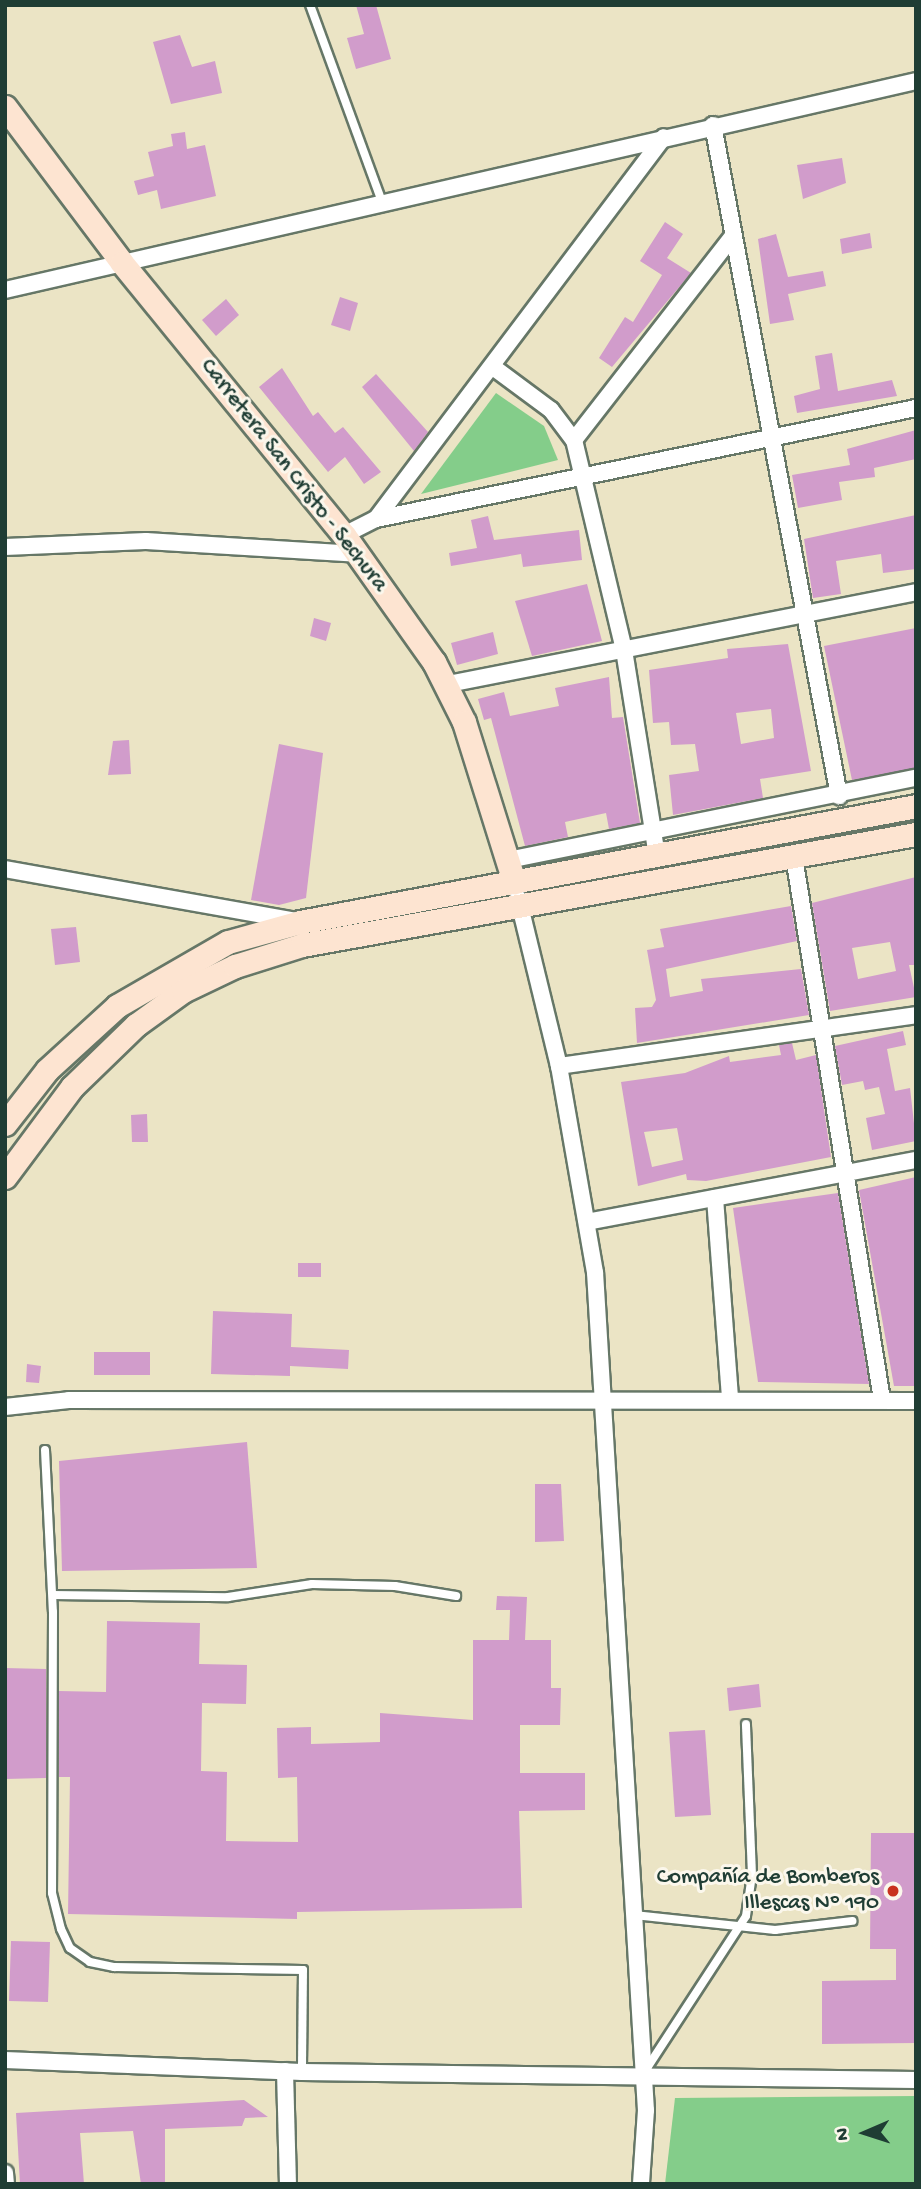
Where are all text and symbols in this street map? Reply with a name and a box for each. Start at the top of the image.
street label: Carretera San Cristo - Sechura [193,354,393,598]
place label: Compañía de Bomberos Illescas Nº 190 [657,1864,879,1918]
marker: Compañía de Bomberos Illescas Nº 190 [885,1883,901,1899]
north arrow [830,2098,900,2168]
text: N [832,2127,855,2141]

